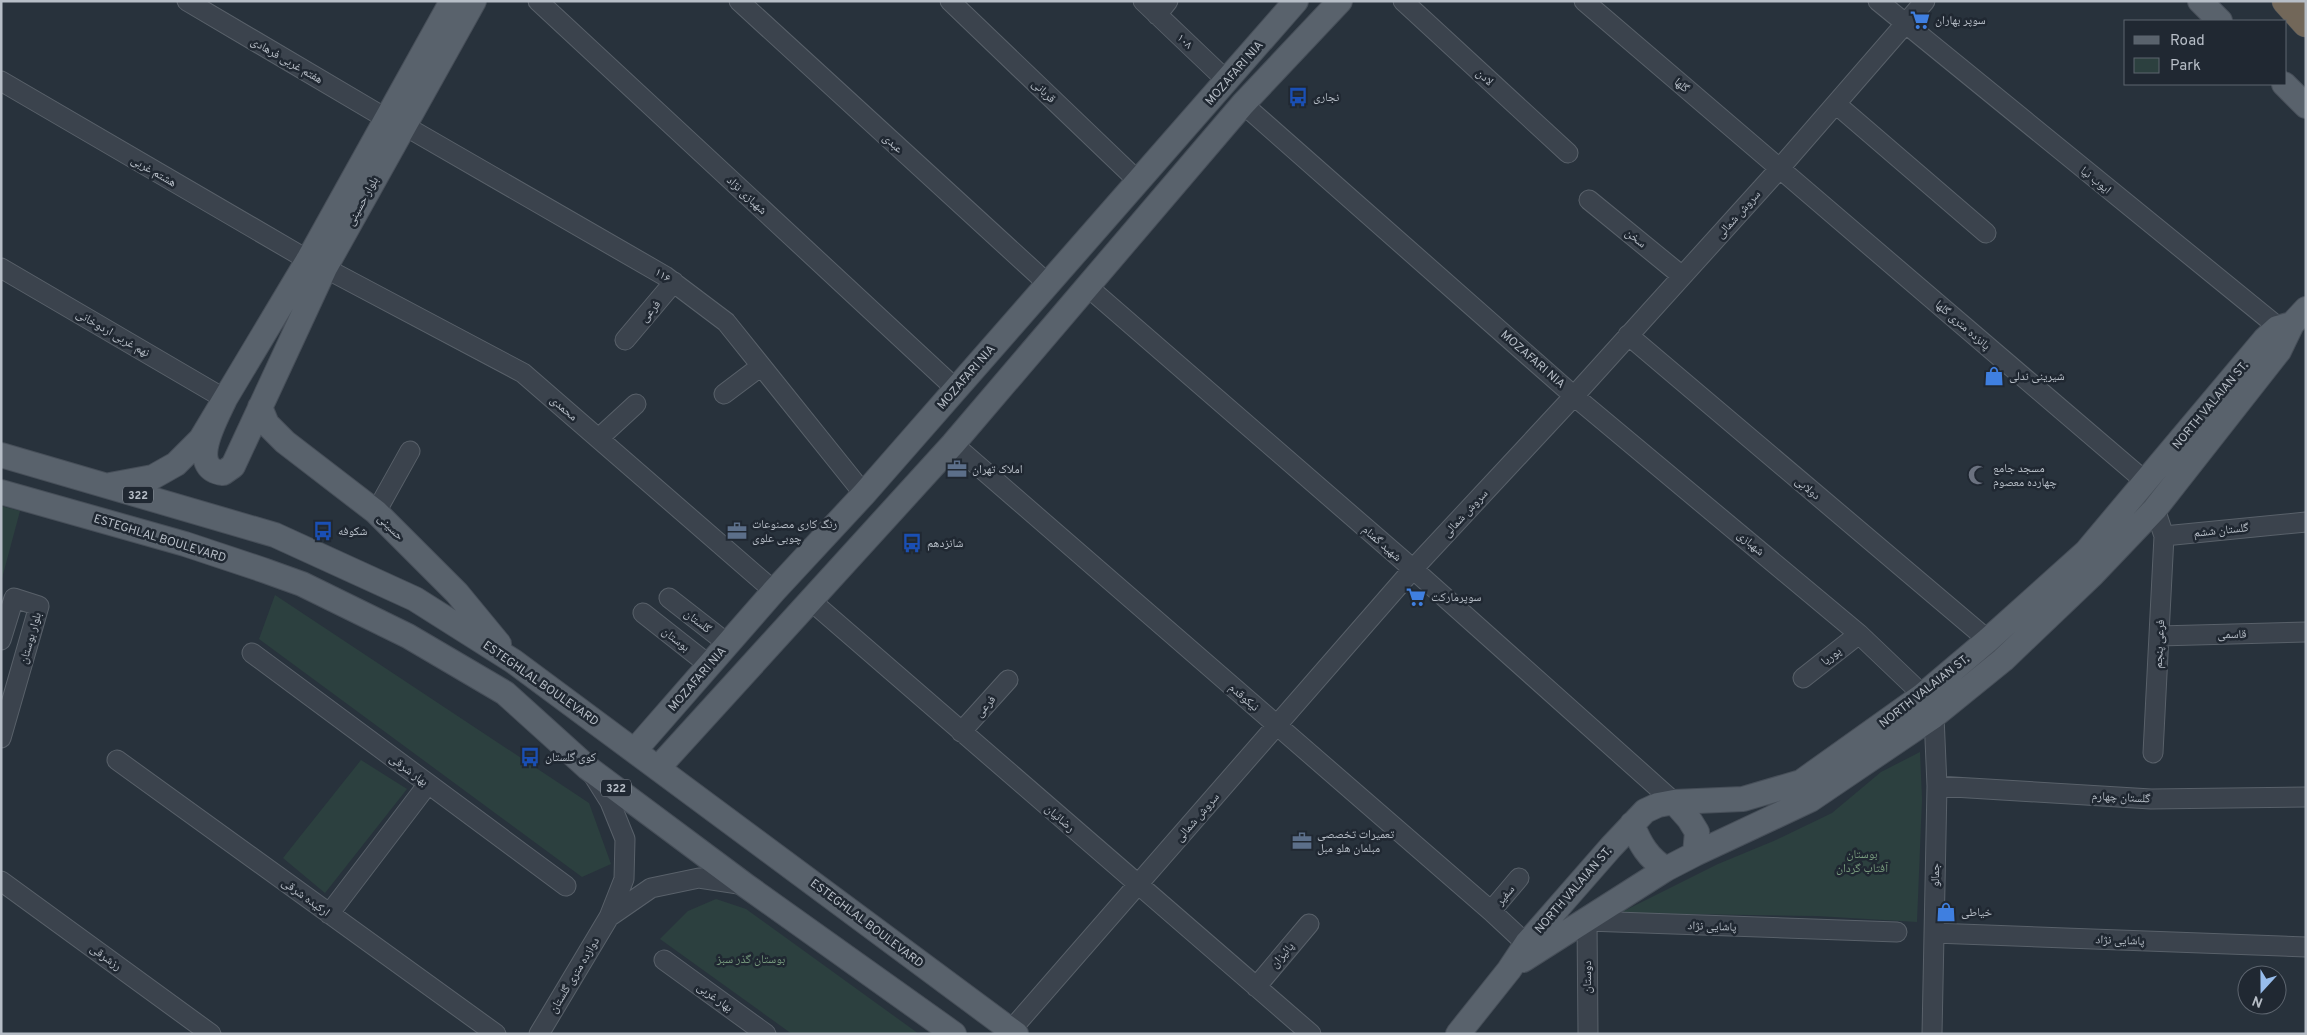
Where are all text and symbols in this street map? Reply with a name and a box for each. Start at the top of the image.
supermarket icon: سوپر بهاران [1909,9,1931,31]
place label: سوپر بهاران [1935,13,1986,29]
legend [2124,20,2287,85]
street label: ۱۰۸ [1173,30,1196,54]
text: Road [2170,32,2205,51]
street label: هفتم غربی فرهادی [247,34,326,88]
street label: MOZAFARI NIA [1202,38,1267,109]
text: Park [2170,57,2201,76]
street label: لادن [1472,66,1496,90]
street label: گلها [1670,75,1692,97]
street label: قربانی [1028,76,1059,107]
bus stop icon: نجاری [1287,86,1309,108]
place label: نجاری [1313,90,1339,106]
street label: عبدی [879,130,906,157]
street label: هشتم غربی [128,152,179,191]
street label: ایوب نیا [2077,163,2114,198]
street label: شهبازی نژاد [723,173,770,219]
street label: بلوار حسینی [343,174,383,229]
street label: سروش شمالی [1713,187,1765,242]
street label: سخن [1621,225,1649,252]
street label: ۱۱۶ [651,265,674,287]
street label: فرعی [637,297,665,326]
street label: پانزده متری گلها [1931,297,1994,355]
street label: نهم غربی اردوخانی [73,306,152,361]
street label: MOZAFARI NIA [1497,327,1568,392]
street label: MOZAFARI NIA [934,342,999,413]
street label: NORTH VALAIAN ST. [2169,358,2252,453]
shop icon: شیرینی ندلی [1983,365,2005,387]
place label: شیرینی ندلی [2009,369,2065,385]
street label: محمدی [546,392,580,425]
office icon: املاک تهران [946,458,968,480]
place label: مسجد جامع چهارده معصوم [1993,461,2057,491]
place label: املاک تهران [972,462,1023,478]
mosque icon: مسجد جامع چهارده معصوم [1967,464,1989,486]
street label: دولابی [1791,474,1823,504]
road number: 322 [123,486,153,504]
street label: سروش شمالی [1439,486,1492,541]
street label: ESTEGHLAL BOULEVARD [91,511,228,567]
street label: حسینی [373,511,407,545]
place label: رنگ کاری مصنوعات چوبی علوی [752,517,838,547]
bus stop icon: شکوفه [312,520,334,542]
office icon: رنگ کاری مصنوعات چوبی علوی [726,520,748,542]
street label: گلستان ششم [2193,520,2249,542]
street label: شهید گمنام [1358,522,1405,565]
place label: شکوفه [338,524,368,540]
street label: شهبازی [1733,528,1767,560]
bus stop icon: شانزدهم [901,532,923,554]
place label: شانزدهم [927,536,964,552]
supermarket icon: سوپرمارکت [1405,586,1427,608]
place label: سوپرمارکت [1431,590,1482,606]
street label: گلستان [681,606,714,637]
street label: بلوار بوستان [16,610,46,666]
street label: فرعی پنجم [2151,619,2169,669]
street label: بوستان [658,624,693,656]
street label: قاسمی [2217,627,2247,643]
street label: ESTEGHLAL BOULEVARD [479,638,602,730]
street label: MOZAFARI NIA [665,644,730,715]
street label: پوریا [1818,644,1845,670]
street label: NORTH VALAIAN ST. [1876,651,1973,732]
street label: نیکوقدم [1225,680,1262,715]
street label: فرعی [972,692,1000,721]
bus stop icon: کوی گلستان [519,746,541,768]
place label: کوی گلستان [545,750,596,766]
street label: بهار شرقی [386,751,431,791]
road number: 322 [601,780,631,796]
street label: گلستان چهارم [2091,788,2151,808]
street label: سروش شمالی [1172,790,1224,846]
street label: رضائیان [1041,801,1078,836]
place label: تعمیرات تخصصی مبلمان هلو مبل [1317,827,1395,857]
office icon: تعمیرات تخصصی مبلمان هلو مبل [1291,830,1313,852]
street label: NORTH VALAIAN ST. [1532,844,1616,937]
park label: بوستان آفتاب گردان [1836,847,1889,877]
street label: جمالو [1928,863,1944,887]
street label: ارکیده شرقی [278,875,333,921]
street label: ESTEGHLAL BOULEVARD [807,876,926,972]
street label: سفیر [1492,882,1519,910]
shop icon: خیاطی [1935,901,1957,923]
place label: خیاطی [1961,905,1993,921]
street label: پاشایی نژاد [1687,918,1737,936]
street label: پاشایی نژاد [2095,932,2145,950]
street label: دوازده متری گلستان [546,935,604,1016]
street label: پائیزان [1267,939,1299,972]
street label: رزشرقی [86,941,125,975]
park label: بوستان گذر سبز [716,952,785,968]
street label: دوستان [1580,961,1596,993]
north arrow [2237,965,2287,1015]
street label: بهار غربی [693,979,736,1016]
text: N [2250,991,2266,1010]

